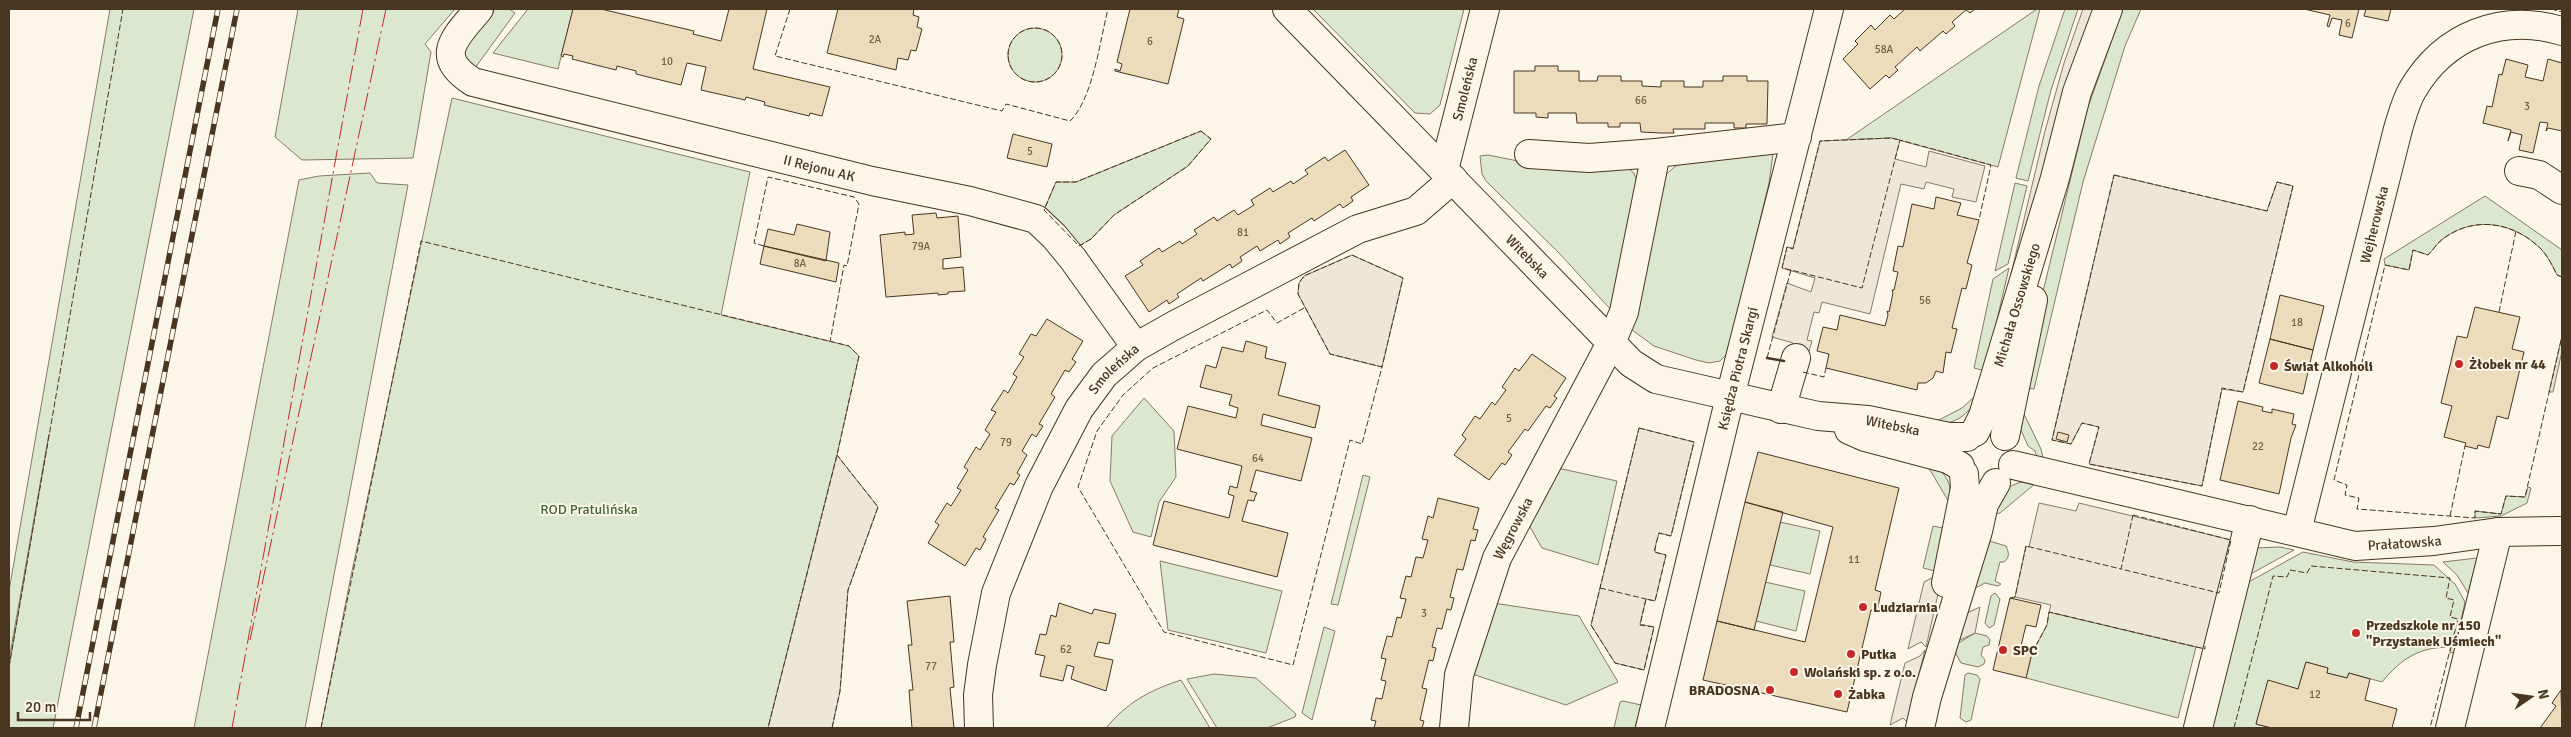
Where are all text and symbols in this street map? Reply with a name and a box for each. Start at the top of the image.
house number: 6 [2345,17,2351,30]
house number: 2A [869,33,882,46]
house number: 6 [1147,35,1153,48]
house number: 58A [1875,43,1894,56]
house number: 10 [661,55,673,68]
street label: Smoleńska [1448,55,1481,122]
house number: 66 [1635,94,1647,107]
house number: 3 [2524,100,2530,113]
house number: 5 [1027,145,1033,158]
street label: II Rejonu AK [782,151,857,185]
street label: Wejherowska [2356,184,2392,265]
house number: 81 [1237,226,1249,239]
street label: Witebska [1502,231,1553,282]
house number: 79A [912,240,931,253]
street label: Michała Ossowskiego [1990,241,2043,369]
house number: 8A [794,257,807,270]
house number: 56 [1919,294,1931,307]
street label: Księdza Piotra Skargi [1714,305,1761,432]
house number: 18 [2291,316,2303,329]
street label: Smoleńska [1084,340,1142,397]
place label: Żłobek nr 44 [2469,356,2546,373]
place label: Świat Alkoholi [2284,358,2373,375]
marker: Żłobek nr 44 [2453,358,2465,370]
marker: Świat Alkoholi [2268,360,2280,372]
street label: Witebska [1864,411,1922,439]
house number: 5 [1506,412,1512,425]
house number: 79 [1000,436,1012,449]
house number: 22 [2252,440,2264,453]
house number: 64 [1252,452,1264,465]
street label: Węgrowska [1489,494,1536,562]
park label: ROD Pratulińska [540,501,638,518]
street label: Prałatowska [2367,532,2442,554]
house number: 11 [1848,553,1860,566]
place label: Ludziarnia [1873,599,1938,616]
marker: Ludziarnia [1857,601,1869,613]
house number: 3 [1421,607,1427,620]
place label: Przedszkole nr 150 "Przystanek Uśmiech" [2366,617,2501,650]
marker: Przedszkole nr 150 "Przystanek Uśmiech" [2350,627,2362,639]
place label: SPC [2013,642,2038,659]
house number: 62 [1060,643,1072,656]
marker: SPC [1997,644,2009,656]
place label: Putka [1861,646,1897,663]
marker: Putka [1845,648,1857,660]
house number: 77 [925,660,937,673]
place label: Wolański sp. z o.o. [1804,664,1916,681]
marker: Wolański sp. z o.o. [1788,666,1800,678]
north arrow [2506,672,2556,722]
place label: BRADOSNA [1689,682,1760,699]
marker: BRADOSNA [1764,684,1776,696]
place label: Żabka [1848,686,1885,703]
marker: Żabka [1832,688,1844,700]
house number: 12 [2309,688,2321,701]
text: N [2534,688,2553,701]
scale bar [18,690,90,722]
text: 20 m [25,698,56,716]

